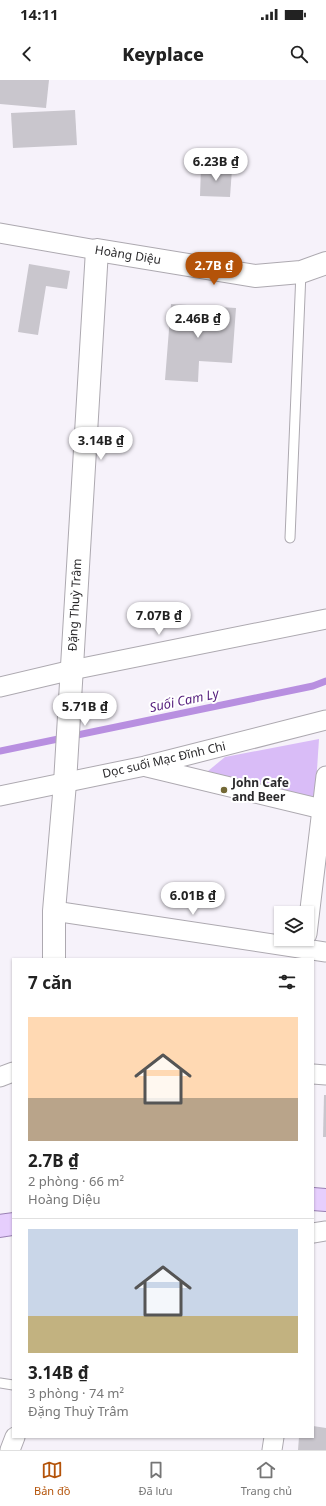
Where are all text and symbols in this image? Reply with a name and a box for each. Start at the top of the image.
text: 14:11 [20,4,59,24]
text: Keyplace [122,42,204,66]
icon: back [16,43,38,65]
icon: search [288,43,310,65]
pin: 6.23B ₫ [179,148,253,182]
text: 6.23B ₫ [193,152,239,170]
street label: Hoàng Diệu [94,241,162,268]
pin: 2.7B ₫ [181,252,247,286]
text: 2.7B ₫ [195,256,233,274]
pin: 2.46B ₫ [161,305,235,339]
text: 2.46B ₫ [175,309,221,327]
pin: 3.14B ₫ [64,427,138,461]
text: 3.14B ₫ [78,431,124,449]
street label: Đặng Thuỳ Trâm [64,558,85,652]
pin: 7.07B ₫ [122,602,196,636]
text: 7.07B ₫ [136,606,182,624]
water label: Suối Cam Ly [148,684,221,716]
pin: 5.71B ₫ [48,693,122,727]
text: 5.71B ₫ [62,697,108,715]
street label: Dọc suối Mạc Đĩnh Chi [101,737,227,782]
place label: John Cafe and Beer [231,774,289,805]
marker: John Cafe and Beer [219,785,229,795]
pin: 6.01B ₫ [156,882,230,916]
text: 6.01B ₫ [170,886,216,904]
map controls [274,906,314,946]
button: layers [274,906,314,946]
text: 7 căn [28,971,72,994]
icon: filters [276,971,298,993]
icon: home [127,1043,199,1115]
text: 2.7B ₫ [28,1149,79,1172]
text: 2 phòng · 66 m² [28,1172,124,1190]
text: Hoàng Diệu [28,1190,100,1208]
icon: home [127,1255,199,1327]
text: 3.14B ₫ [28,1361,89,1384]
text: 3 phòng · 74 m² [28,1384,124,1402]
text: Đặng Thuỳ Trâm [28,1402,129,1420]
tab: Bản đồ [34,1459,70,1498]
tab: Đã lưu [138,1459,173,1498]
tab: Trang chủ [241,1459,292,1498]

